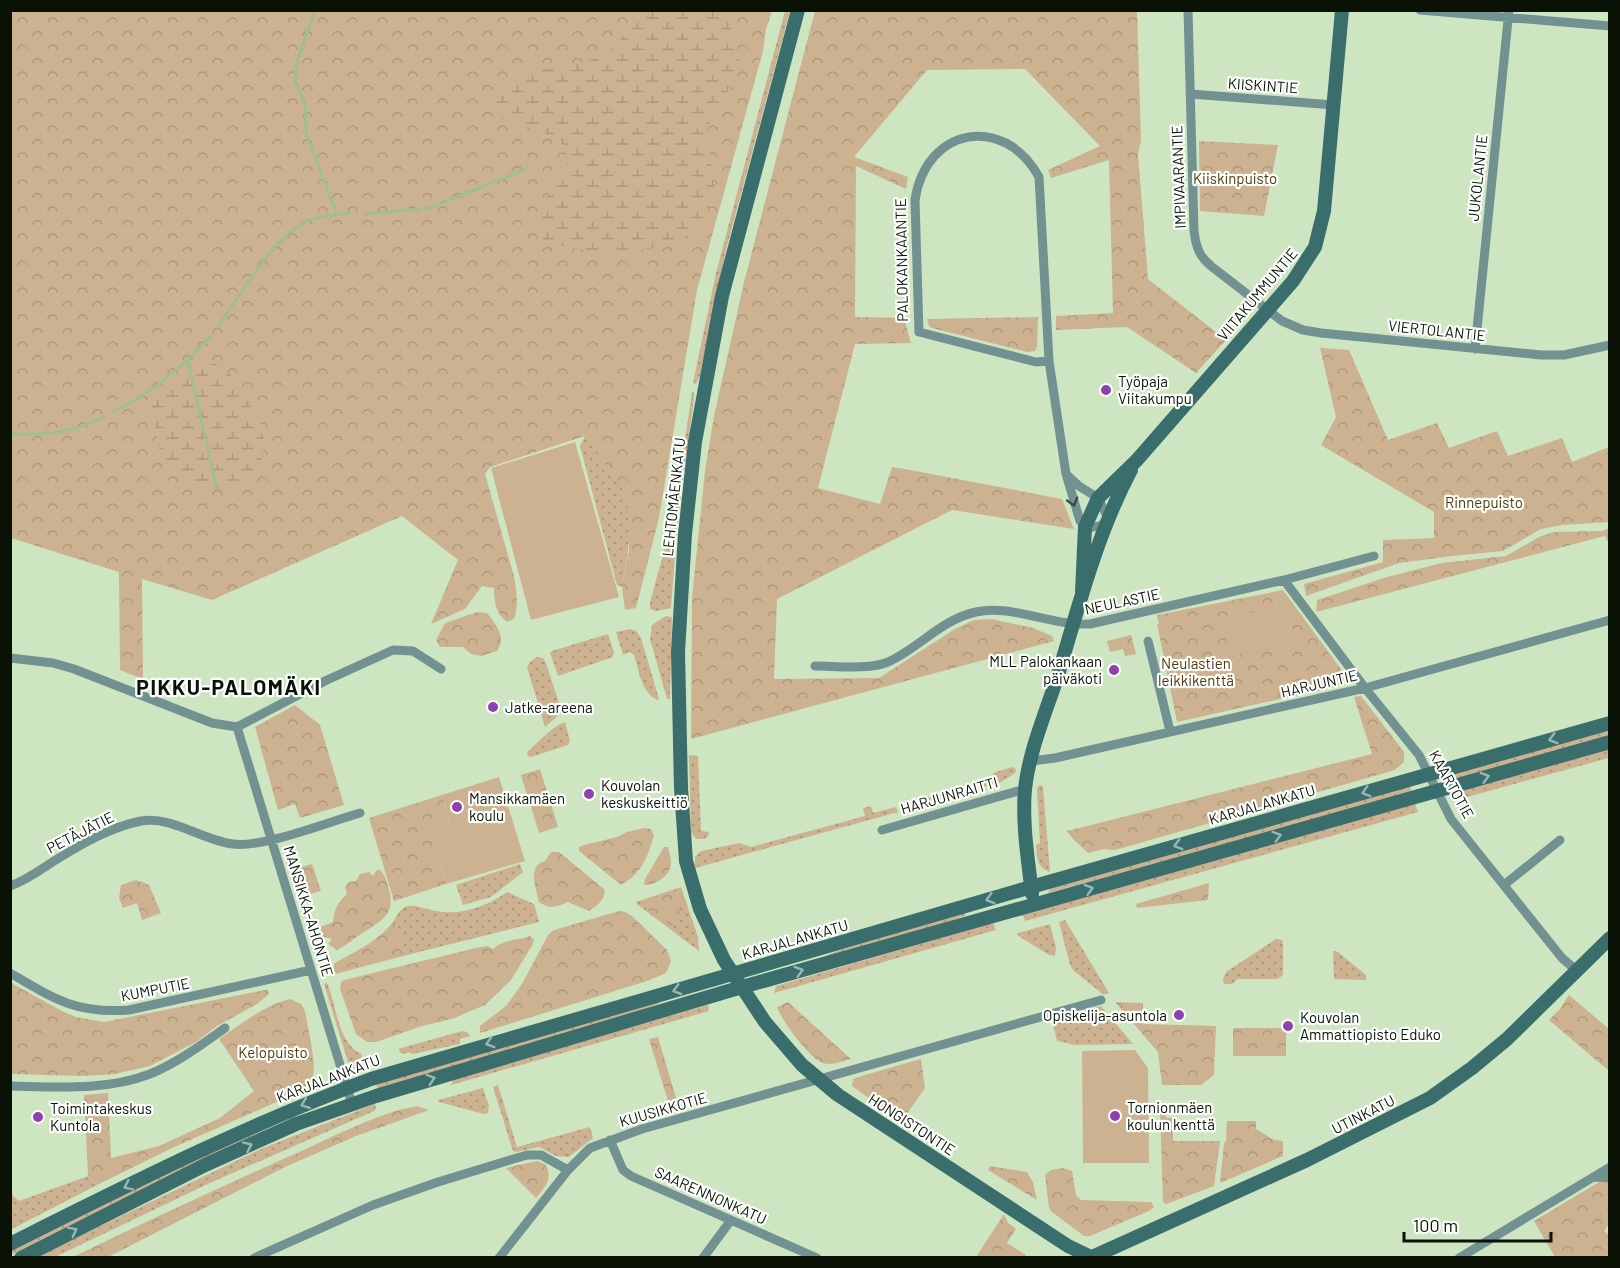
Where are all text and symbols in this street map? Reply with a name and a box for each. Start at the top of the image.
street label: KIISKINTIE [1227,74,1299,96]
street label: IMPIVAARANTIE [1167,125,1189,229]
street label: JUKOLANTIE [1464,134,1490,222]
park label: Kiiskinpuisto [1193,169,1277,187]
street label: PALOKANKAANTIE [891,198,911,322]
street label: VIITAKUMMUNTIE [1213,244,1301,344]
street label: VIERTOLANTIE [1387,316,1487,344]
place label: Työpaja Viitakumpu [1118,372,1192,407]
marker: Työpaja Viitakumpu [1099,383,1113,397]
street label: LEHTOMÄENKATU [658,437,688,557]
park label: Rinnepuisto [1445,493,1523,511]
one-way arrow [1066,496,1078,507]
street label: NEULASTIE [1083,584,1161,618]
place label: MLL Palokankaan päiväkoti [989,652,1102,687]
park label: Neulastien leikkikenttä [1158,654,1234,689]
marker: MLL Palokankaan päiväkoti [1107,663,1121,677]
street label: HARJUNTIE [1279,665,1359,701]
district label: PIKKU-PALOMÄKI [136,674,322,699]
place label: Jatke-areena [505,698,593,716]
marker: Jatke-areena [486,700,500,714]
one-way arrow [1548,732,1559,744]
street label: KAARTOTIE [1426,747,1478,821]
one-way arrow [1479,772,1490,784]
street label: HARJUNRAITTI [898,773,1000,817]
place label: Kouvolan keskuskeittiö [601,776,688,811]
street label: KARJALANKATU [1207,780,1317,828]
one-way arrow [1361,785,1371,798]
marker: Kouvolan keskuskeittiö [582,787,596,801]
place label: Mansikkamäen koulu [469,789,565,824]
marker: Mansikkamäen koulu [450,800,464,814]
street label: PETÄJÄTIE [43,807,117,857]
one-way arrow [1271,831,1282,843]
one-way arrow [1173,838,1184,850]
street label: MANSIKKA-AHONTIE [281,843,337,979]
one-way arrow [1084,884,1094,896]
one-way arrow [985,892,996,904]
street label: KARJALANKATU [740,915,850,963]
one-way arrow [793,966,803,978]
street label: KUMPUTIE [119,974,191,1004]
one-way arrow [673,983,683,995]
place label: Opiskelija-asuntola [1043,1006,1167,1024]
marker: Opiskelija-asuntola [1172,1008,1186,1022]
place label: Kouvolan Ammattiopisto Eduko [1300,1008,1441,1043]
marker: Kouvolan Ammattiopisto Eduko [1281,1019,1295,1033]
one-way arrow [485,1036,496,1048]
park label: Kelopuisto [238,1043,308,1061]
street label: KARJALANKATU [273,1050,383,1106]
one-way arrow [425,1074,436,1086]
street label: KUUSIKKOTIE [617,1088,709,1130]
street label: HONGISTONTIE [865,1089,959,1159]
street label: UTINKATU [1329,1090,1397,1138]
one-way arrow [300,1097,311,1109]
place label: Tornionmäen koulun kenttä [1127,1098,1215,1133]
place label: Toimintakeskus Kuntola [50,1099,152,1134]
marker: Tornionmäen koulun kenttä [1108,1109,1122,1123]
marker: Toimintakeskus Kuntola [31,1110,45,1124]
one-way arrow [242,1141,253,1153]
street label: SAARENNONKATU [652,1162,770,1228]
one-way arrow [123,1178,134,1190]
scale bar [1404,1205,1551,1243]
text: 100 m [1413,1214,1458,1236]
one-way arrow [67,1227,78,1239]

